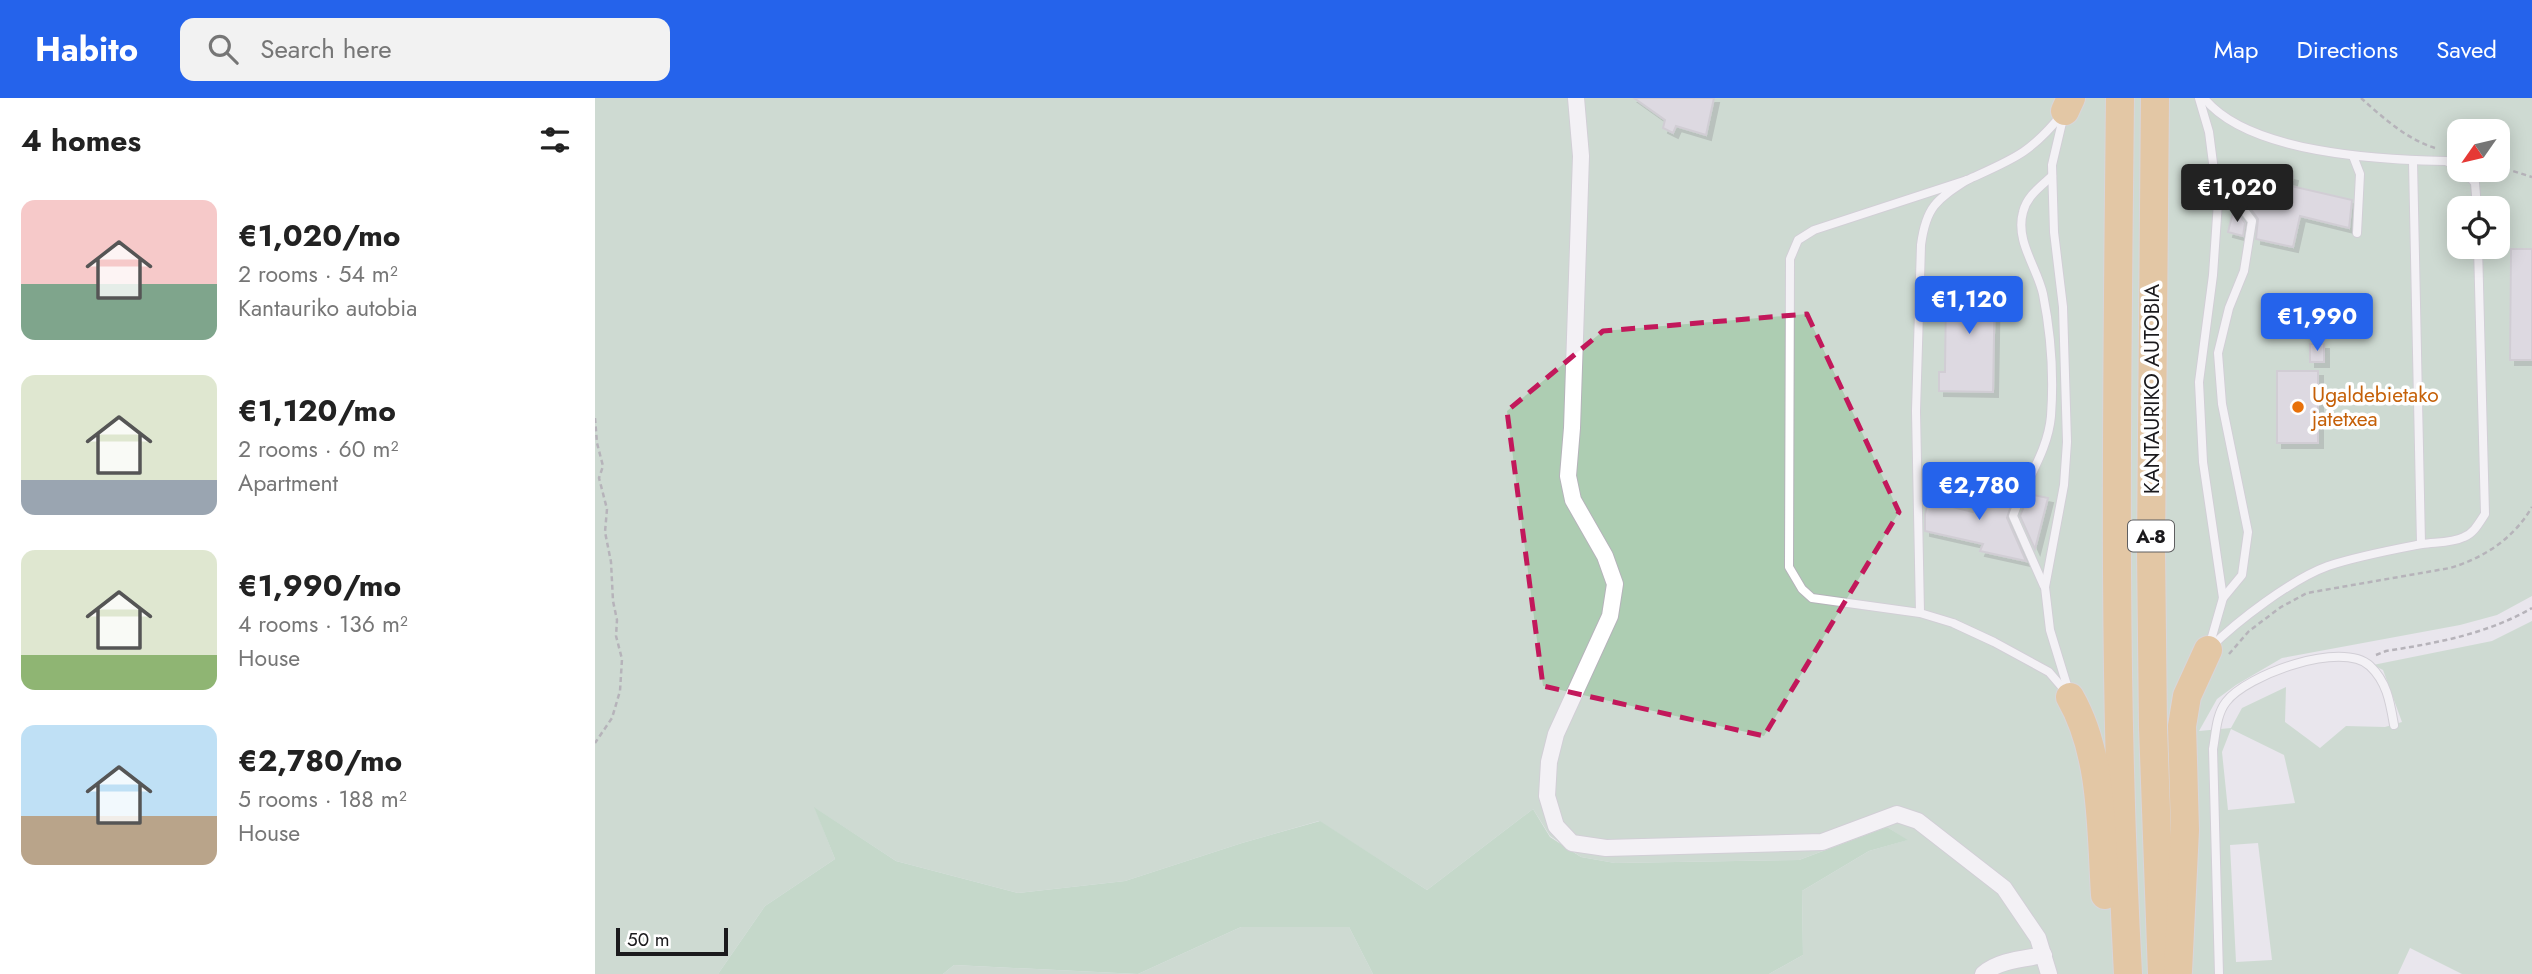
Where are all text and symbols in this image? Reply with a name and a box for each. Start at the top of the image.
search box [180,18,670,81]
text: Habito [35,26,138,73]
icon: search [204,30,242,68]
text: Search here [260,30,392,68]
text: Map [2214,32,2259,67]
text: Directions [2297,32,2398,67]
text: Saved [2436,32,2497,67]
text: 4 homes [21,119,141,162]
north arrow [2447,119,2509,182]
map controls [2447,119,2510,259]
icon: filters [536,121,574,159]
pin: €1,020 [2180,164,2294,224]
text: €1,020 [2197,170,2277,204]
button: locate [2447,196,2510,259]
text: €1,020/mo [238,214,400,257]
icon: home [77,228,161,312]
text: 2 rooms · 54 m² [238,257,398,291]
pin: €1,120 [1912,276,2026,336]
text: €1,120 [1931,282,2007,316]
street label: KANTAURIKO AUTOBIA [2137,284,2167,494]
text: Kantauriko autobia [238,291,417,325]
pin: €1,990 [2260,294,2374,353]
text: €1,990 [2277,299,2357,333]
place label: Ugaldebietako jatetxea [2310,380,2439,434]
text: €1,120/mo [238,389,396,432]
marker: Ugaldebietako jatetxea [2290,399,2306,415]
icon: home [77,403,161,487]
text: 2 rooms · 60 m² [238,432,398,466]
pin: €2,780 [1922,462,2036,522]
text: Apartment [238,466,338,500]
text: €2,780 [1938,468,2020,502]
road number: A-8 [2128,520,2174,551]
text: €1,990/mo [238,564,401,607]
icon: home [77,578,161,662]
text: 4 rooms · 136 m² [238,607,408,641]
text: House [238,641,300,675]
text: €2,780/mo [238,739,402,782]
icon: home [77,753,161,837]
text: 5 rooms · 188 m² [238,782,407,816]
text: House [238,816,300,850]
scale bar [616,925,728,957]
text: 50 m [627,926,670,953]

